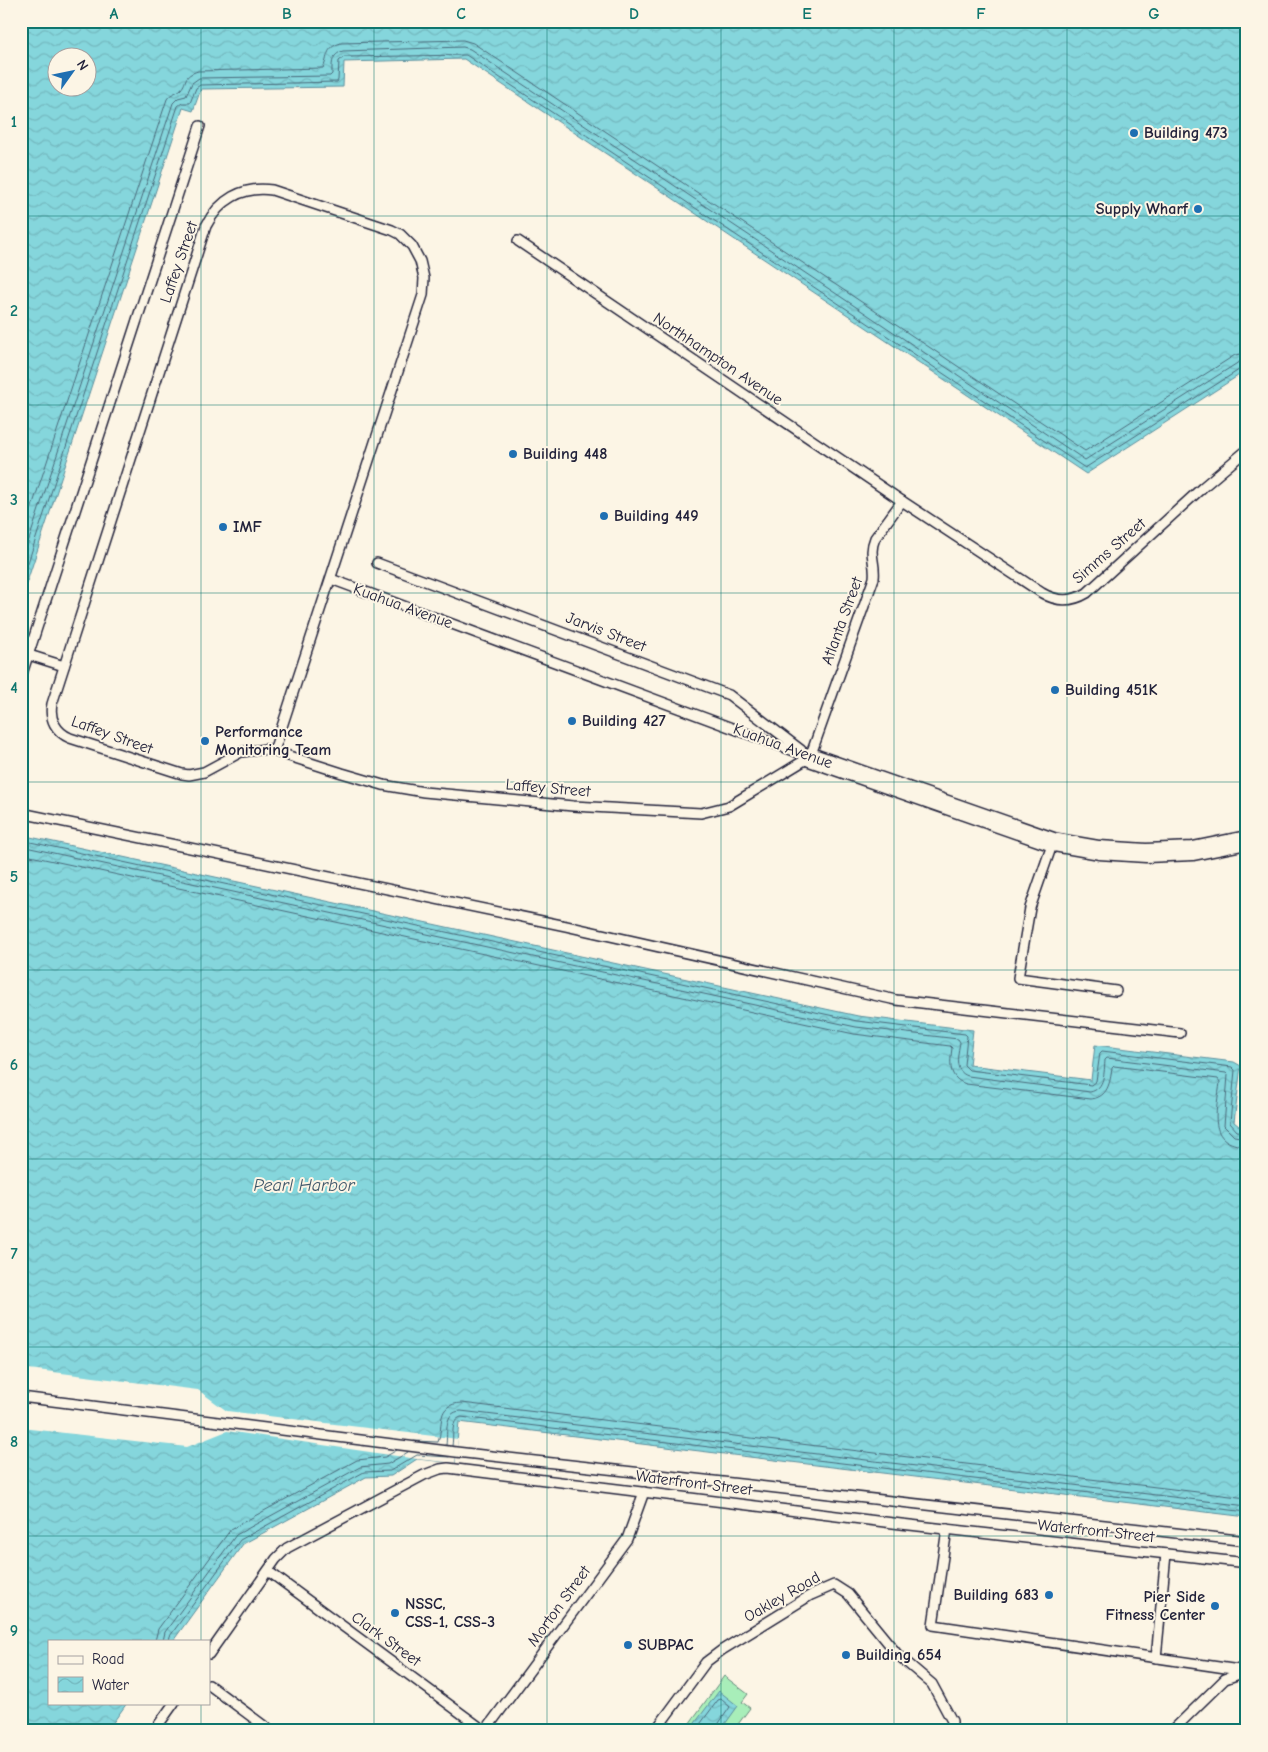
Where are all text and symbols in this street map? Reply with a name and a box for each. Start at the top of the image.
text: A [110,5,119,23]
text: B [282,5,292,23]
text: C [456,5,466,23]
text: D [629,5,639,23]
text: E [802,5,812,23]
text: F [976,5,986,23]
text: G [1148,5,1160,23]
north arrow [48,48,98,98]
text: N [73,57,92,74]
text: 1 [11,113,17,131]
place label: Building 473 [1144,124,1228,142]
marker: Building 473 [1128,127,1140,139]
place label: Supply Wharf [1096,200,1189,218]
marker: Supply Wharf [1192,203,1204,215]
street label: Laffey Street [157,218,202,305]
text: 2 [10,302,18,320]
street label: Northhampton Avenue [650,309,786,409]
place label: Building 448 [523,445,607,463]
marker: Building 448 [507,448,519,460]
text: 3 [10,491,18,509]
place label: Building 449 [614,507,699,525]
marker: Building 449 [598,510,610,522]
street label: Simms Street [1069,514,1150,588]
place label: IMF [233,518,262,536]
marker: IMF [217,521,229,533]
street label: Atlanta Street [818,574,866,667]
street label: Kuahua Avenue [351,580,455,632]
street label: Jarvis Street [563,608,649,656]
text: 4 [10,679,18,697]
place label: Building 451K [1065,681,1157,699]
marker: Building 451K [1049,684,1061,696]
street label: Laffey Street [69,712,156,758]
place label: Building 427 [582,712,666,730]
marker: Building 427 [566,715,578,727]
street label: Kuahua Avenue [731,720,835,772]
place label: Performance Monitoring Team [215,723,331,759]
marker: Performance Monitoring Team [199,735,211,747]
street label: Laffey Street [505,775,592,801]
text: 5 [10,868,18,886]
text: 6 [10,1056,18,1074]
water label: Pearl Harbor [253,1175,355,1196]
text: 7 [10,1245,18,1263]
text: 8 [10,1433,18,1451]
street label: Waterfront Street [635,1467,754,1499]
street label: Waterfront Street [1037,1516,1156,1546]
street label: Morton Street [524,1562,594,1650]
street label: Oakley Road [741,1568,823,1626]
place label: Building 683 [953,1586,1039,1604]
place label: Pier Side Fitness Center [1105,1588,1206,1624]
marker: Building 683 [1043,1589,1055,1601]
place label: NSSC, CSS-1, CSS-3 [405,1595,495,1631]
marker: Pier Side Fitness Center [1209,1600,1221,1612]
marker: NSSC, CSS-1, CSS-3 [389,1607,401,1619]
street label: Clark Street [348,1608,424,1670]
text: 9 [10,1622,18,1640]
place label: SUBPAC [638,1636,694,1654]
marker: SUBPAC [622,1639,634,1651]
legend [48,1640,210,1704]
place label: Building 654 [856,1646,942,1664]
marker: Building 654 [840,1649,852,1661]
text: Road [92,1650,124,1668]
text: Water [92,1676,129,1694]

